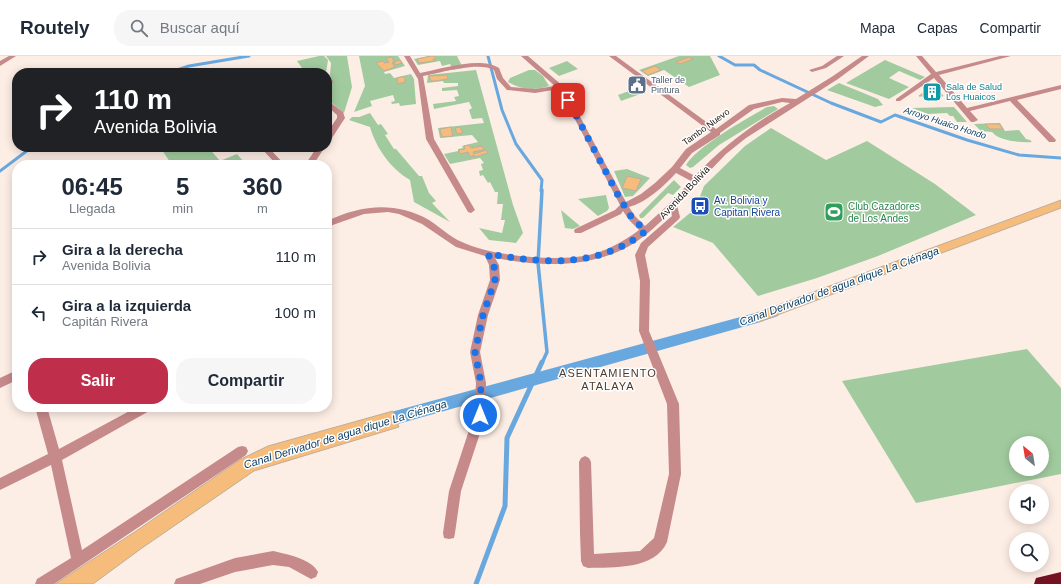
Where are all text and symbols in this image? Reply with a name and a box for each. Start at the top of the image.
search box [114,10,394,46]
text: Routely [20,17,90,38]
icon: search [128,17,150,39]
text: Buscar aquí [160,19,240,36]
text: Mapa [860,20,895,36]
text: Capas [917,20,958,36]
text: Compartir [980,20,1041,36]
public building icon: Taller de Pintura [626,74,648,96]
place label: Taller de Pintura [651,75,685,95]
building icon: Sala de Salud Los Huaicos [921,81,943,103]
place label: Sala de Salud Los Huaicos [946,82,1002,102]
pin [551,83,585,117]
icon: right [28,84,80,136]
text: 110 m [94,84,172,115]
icon: arrive [557,89,579,111]
water label: Arroyo Huaico Hondo [902,105,987,141]
street label: Tambo Nuevo [681,107,731,147]
text: Avenida Bolivia [94,117,217,137]
street label: Avenida Bolivia [657,163,712,221]
text: 06:45 [61,173,123,200]
text: 5 [176,173,189,200]
text: 360 [243,173,283,200]
bus stop icon: Av. Bolivia y Capitan Rivera [689,195,711,217]
place label: Av. Bolivia y Capitan Rivera [714,195,781,218]
text: Llegada [69,201,115,216]
text: min [172,201,193,216]
text: m [257,201,268,216]
sports icon: Club Cazadores de Los Andes [823,201,845,223]
place label: Club Cazadores de Los Andes [848,201,920,224]
text: Gira a la derecha [62,241,183,258]
water label: Canal Derivador de agua dique La Ciénaga [738,244,940,328]
icon: right [28,246,50,268]
text: 110 m [275,248,316,265]
text: Avenida Bolivia [62,258,151,273]
text: Gira a la izquierda [62,297,191,314]
icon: left [28,302,50,324]
text: 100 m [274,304,316,321]
text: Capitán Rivera [62,314,148,329]
button: Salir [28,358,168,404]
button: Compartir [176,358,316,404]
district label: ASENTAMIENTO ATALAYA [559,367,657,392]
position arrow [459,394,501,436]
water label: Canal Derivador de agua dique La Ciénaga [242,397,448,471]
north arrow [1009,436,1049,476]
map controls [1009,436,1049,572]
button: sound [1009,484,1049,524]
button: search [1009,532,1049,572]

